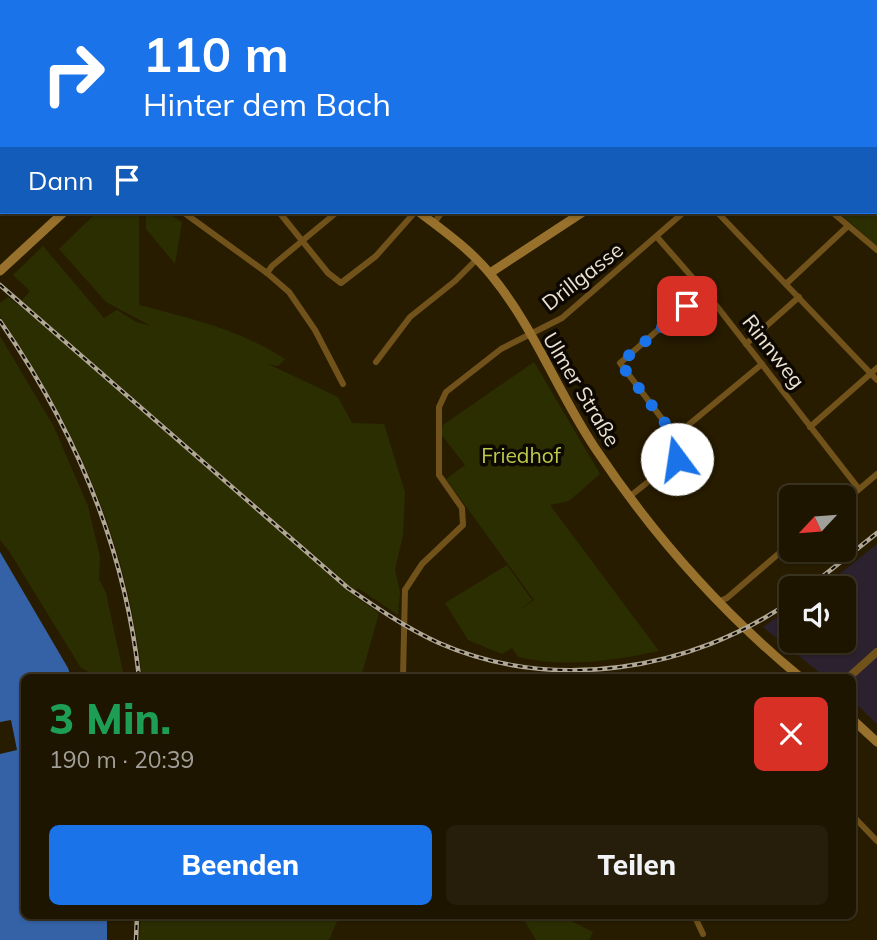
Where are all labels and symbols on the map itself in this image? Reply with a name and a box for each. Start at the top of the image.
street label: Drillgasse [536,236,628,316]
pin [657,276,717,336]
street label: Rinnweg [737,309,811,393]
street label: Ulmer Straße [538,327,626,451]
position arrow [640,422,714,496]
park label: Friedhof [481,442,562,468]
north arrow [779,485,856,562]

